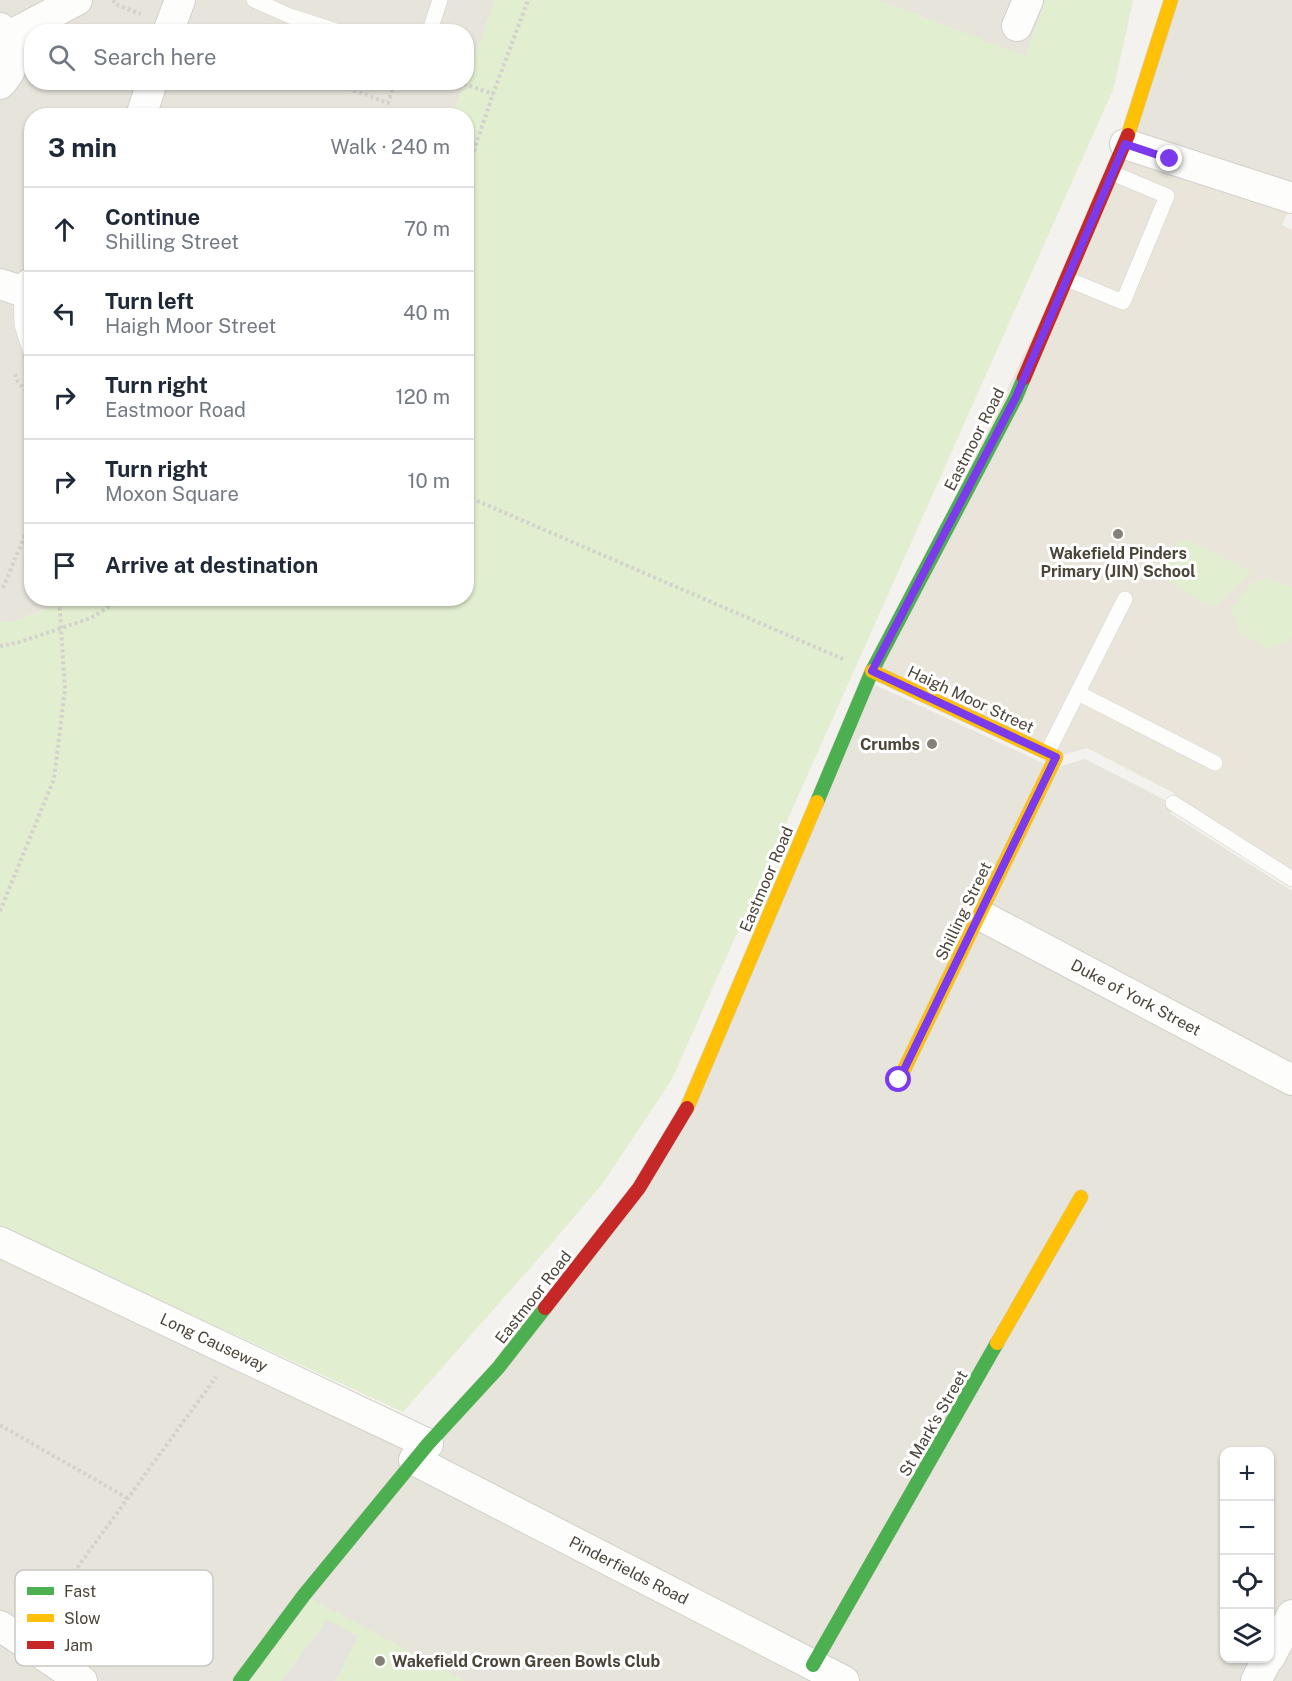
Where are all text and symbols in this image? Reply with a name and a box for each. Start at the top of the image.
search box [24,24,474,90]
icon: search [45,41,78,74]
text: Search here [93,44,217,70]
text: 3 min [48,132,117,163]
text: Walk · 240 m [330,135,450,159]
route end [1156,145,1182,171]
text: Continue [105,204,200,230]
icon: ahead [48,213,81,246]
text: 70 m [404,217,450,241]
text: Shilling Street [105,230,239,254]
text: Turn left [105,288,194,314]
icon: left [48,297,81,330]
text: 40 m [403,301,450,325]
text: Haigh Moor Street [105,314,276,338]
text: Turn right [105,372,208,398]
icon: right [48,381,81,414]
text: 120 m [396,385,450,409]
street label: Eastmoor Road [940,385,1008,494]
text: Eastmoor Road [105,398,246,422]
text: Turn right [105,456,208,482]
icon: right [48,465,81,498]
text: 10 m [407,469,450,493]
text: Moxon Square [105,482,239,506]
marker: Wakefield Pinders Primary (JIN) School [1111,527,1125,541]
place label: Wakefield Pinders Primary (JIN) School [1040,544,1196,581]
icon: arrive [48,549,81,582]
text: Arrive at destination [105,552,318,578]
street label: Haigh Moor Street [905,662,1037,737]
place label: Crumbs [860,735,920,754]
marker: Crumbs [925,737,939,751]
street label: Eastmoor Road [736,824,797,935]
street label: Shilling Street [931,859,995,964]
street label: Duke of York Street [1068,955,1204,1040]
route start [885,1066,911,1092]
street label: Eastmoor Road [491,1247,576,1348]
street label: Long Causeway [157,1309,271,1376]
street label: St Mark's Street [895,1367,972,1480]
map controls [1220,1447,1274,1663]
button: + [1220,1447,1274,1501]
button: − [1220,1501,1274,1555]
street label: Pinderfields Road [566,1532,692,1609]
button: locate [1220,1555,1274,1609]
legend [15,1570,213,1666]
text: Fast [64,1582,96,1601]
text: Slow [64,1609,101,1628]
button: layers [1220,1609,1274,1663]
text: Jam [64,1636,93,1655]
place label: Wakefield Crown Green Bowls Club [392,1652,660,1671]
marker: Wakefield Crown Green Bowls Club [373,1654,387,1668]

